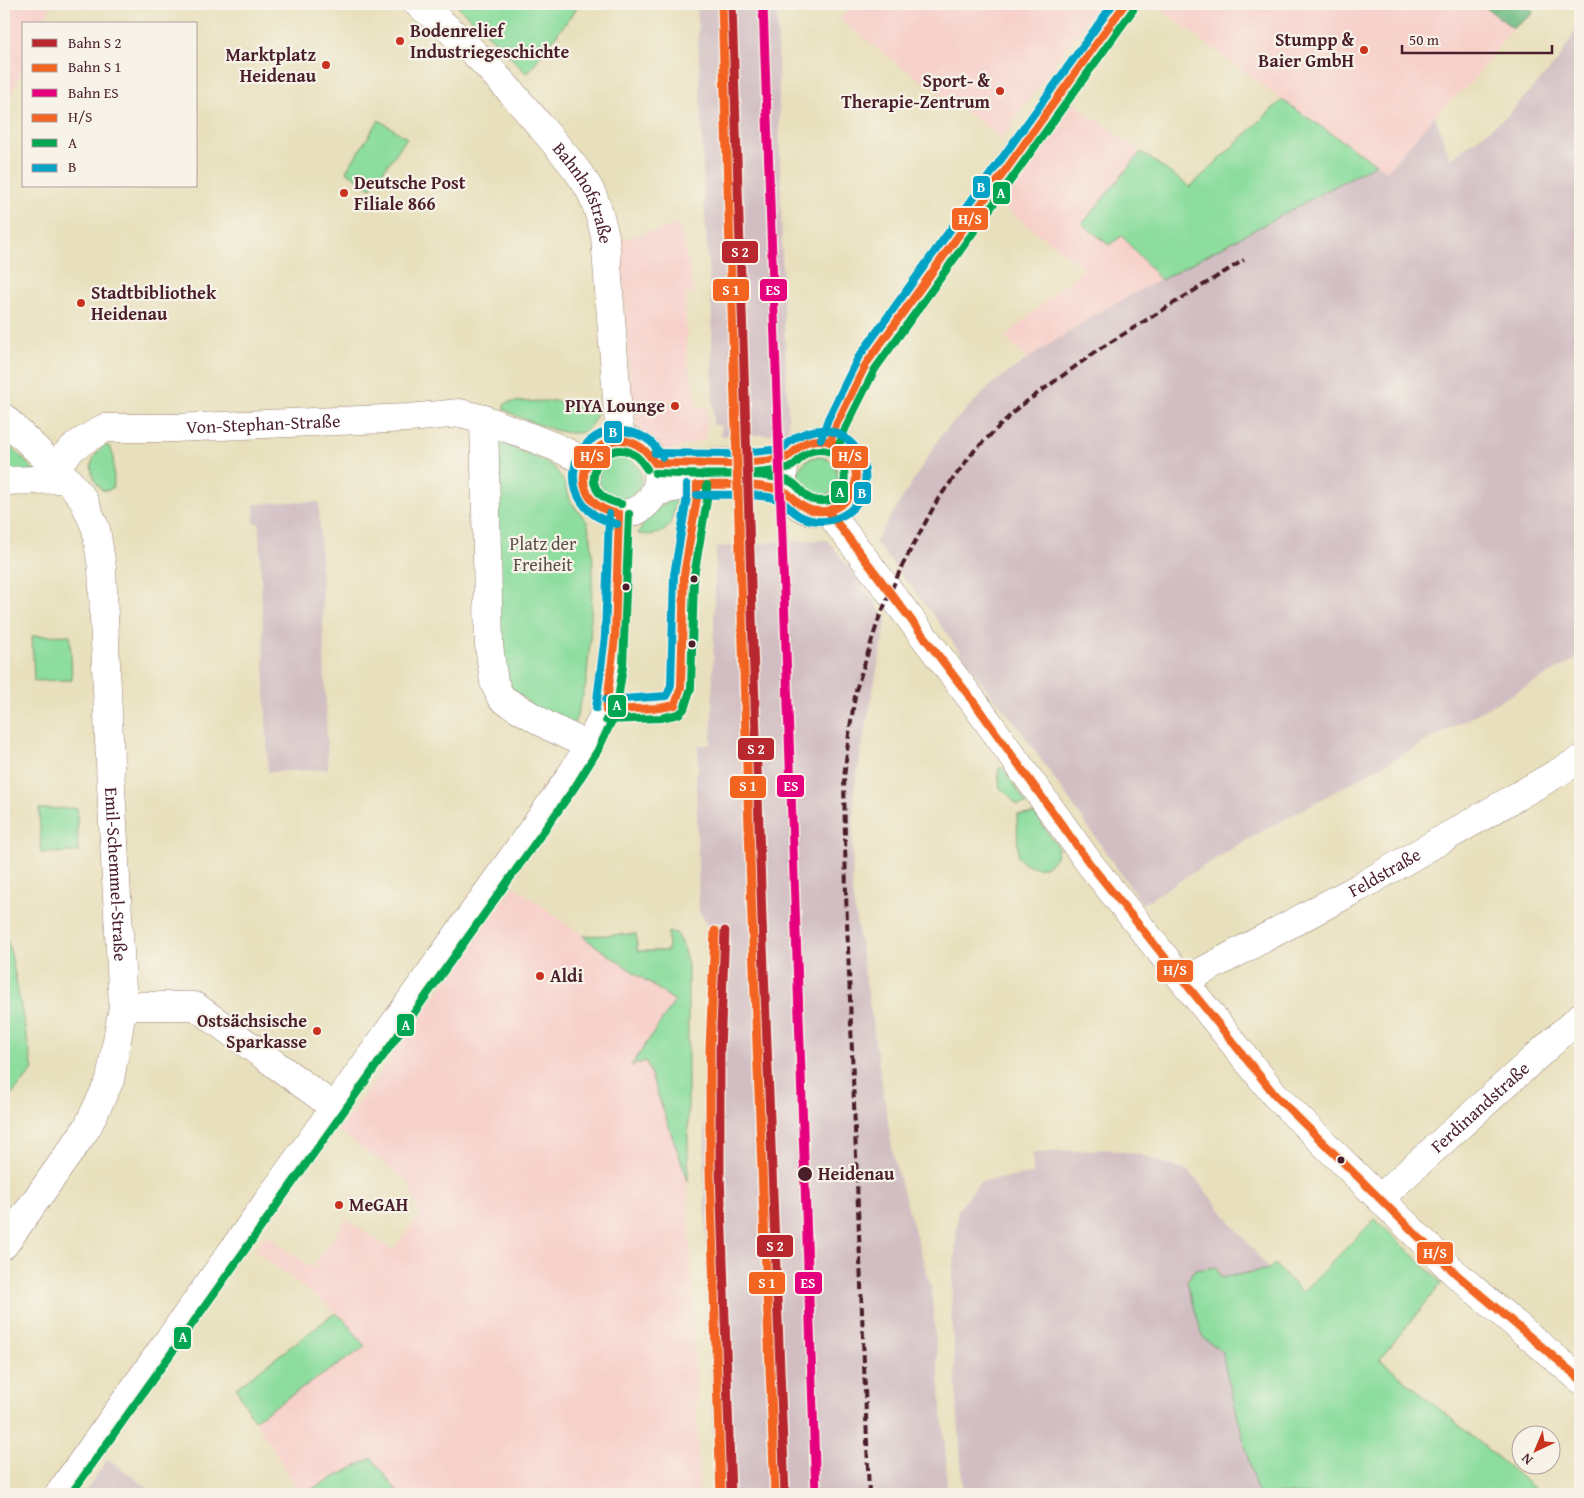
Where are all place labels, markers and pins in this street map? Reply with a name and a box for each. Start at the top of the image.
place label: Bodenrelief Industriegeschichte [410,17,569,65]
place label: Stumpp & Baier GmbH [1258,26,1354,74]
marker: Bodenrelief Industriegeschichte [394,35,406,47]
place label: Marktplatz Heidenau [226,41,317,89]
marker: Stumpp & Baier GmbH [1358,44,1370,56]
marker: Marktplatz Heidenau [320,59,332,71]
place label: Sport- & Therapie-Zentrum [841,67,991,115]
marker: Sport- & Therapie-Zentrum [994,85,1006,97]
place label: Deutsche Post Filiale 866 [354,169,466,217]
marker: Deutsche Post Filiale 866 [338,187,350,199]
place label: Stadtbibliothek Heidenau [91,279,217,327]
marker: Stadtbibliothek Heidenau [75,297,87,309]
place label: PIYA Lounge [565,392,665,419]
marker: PIYA Lounge [669,400,681,412]
unlabelled marker [689,574,699,584]
unlabelled marker [621,582,631,592]
unlabelled marker [687,639,697,649]
place label: Aldi [550,962,583,989]
marker: Aldi [534,970,546,982]
place label: Ostsächsische Sparkasse [197,1007,307,1055]
marker: Ostsächsische Sparkasse [311,1025,323,1037]
unlabelled marker [1336,1155,1346,1165]
place label: Heidenau [818,1160,895,1187]
marker: Heidenau [796,1165,814,1183]
place label: MeGAH [349,1191,408,1218]
marker: MeGAH [333,1199,345,1211]

